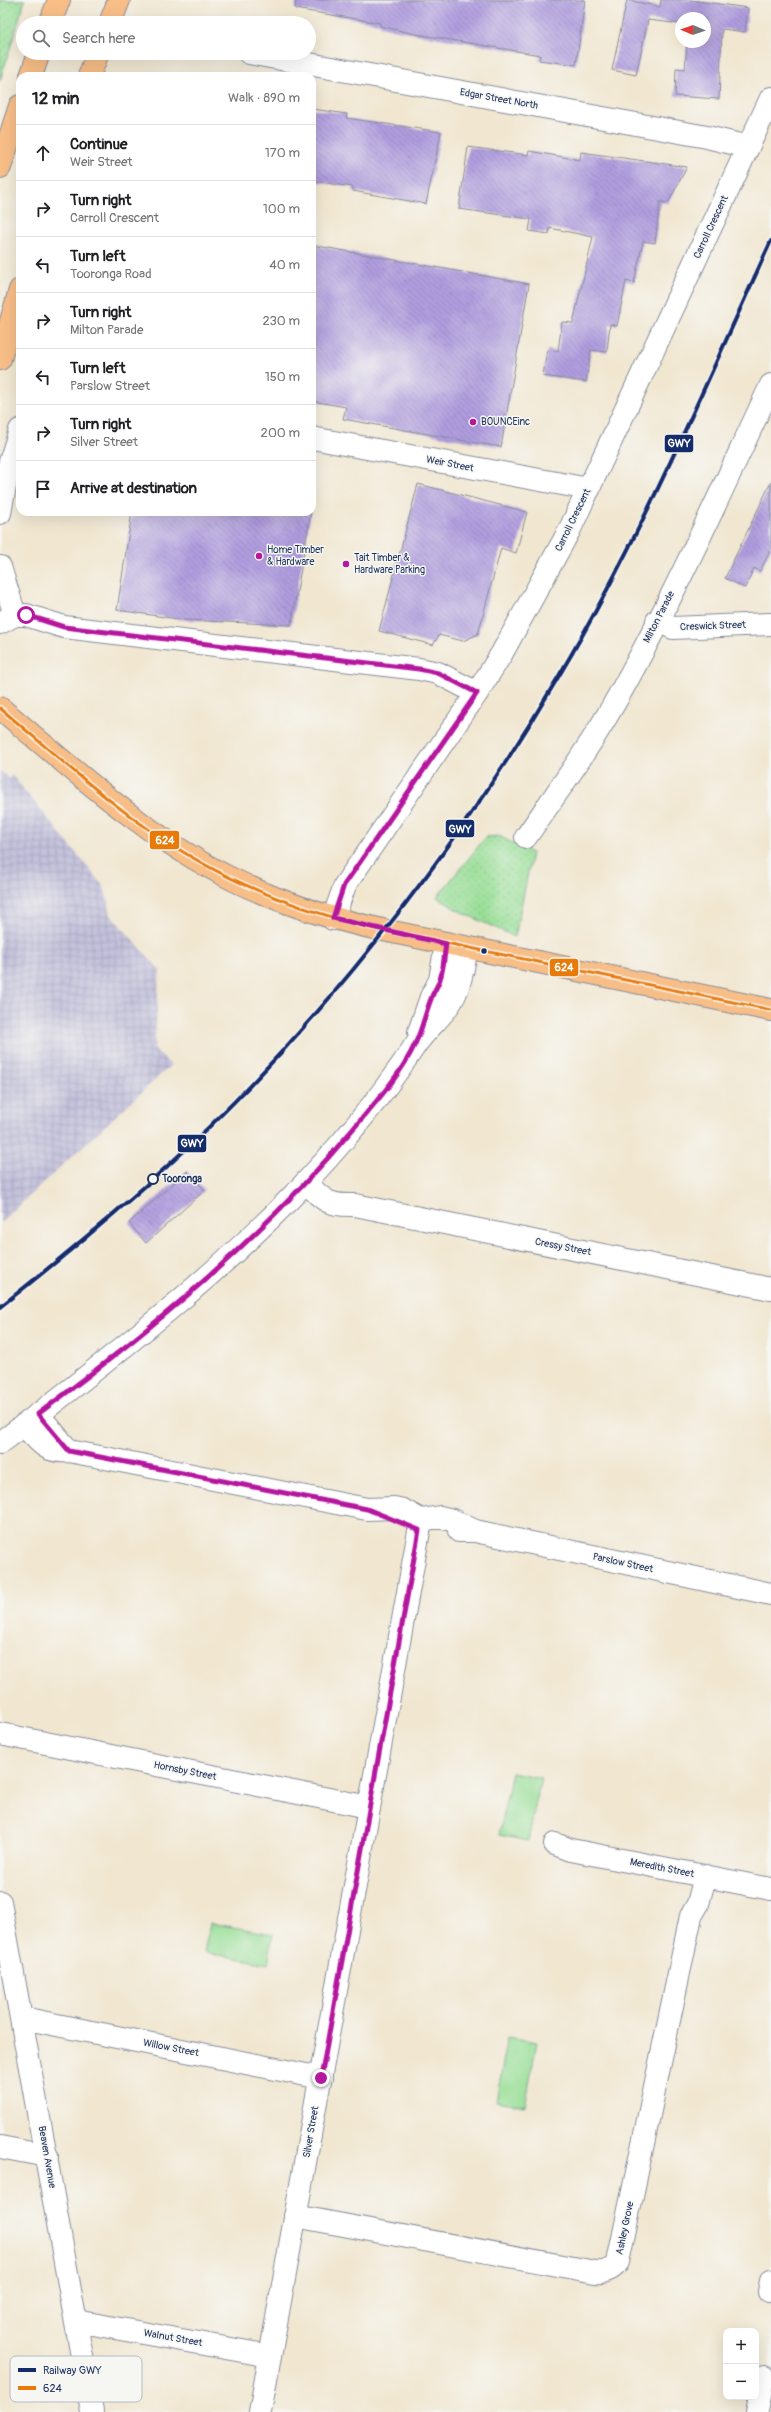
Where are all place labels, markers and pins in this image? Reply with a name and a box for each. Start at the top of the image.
place label: BOUNCEinc [481,416,530,428]
marker: BOUNCEinc [468,417,478,427]
place label: Home Timber & Hardware [267,544,324,568]
marker: Home Timber & Hardware [254,551,264,561]
place label: Tait Timber & Hardware Parking [354,552,425,576]
marker: Tait Timber & Hardware Parking [341,559,351,569]
unlabelled marker [479,946,489,956]
marker: Tooronga [147,1173,159,1185]
place label: Tooronga [161,1173,202,1185]

